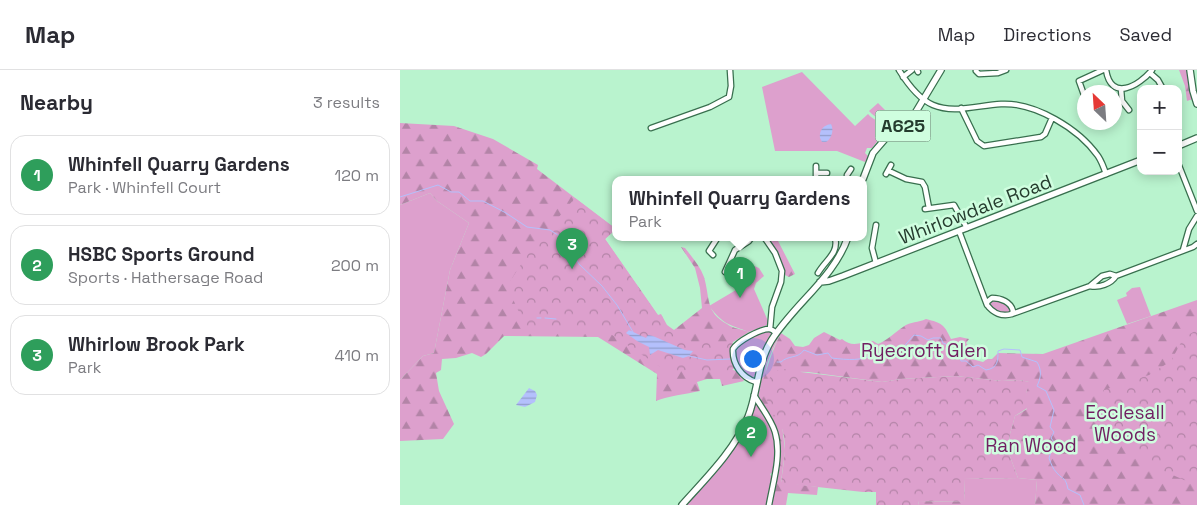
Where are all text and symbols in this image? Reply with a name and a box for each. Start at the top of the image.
text: Map [25,19,75,50]
text: Map [938,23,975,46]
text: Directions [1003,23,1092,46]
text: Saved [1120,23,1172,46]
north arrow [1077,85,1122,130]
map controls [1137,85,1182,175]
button: + [1137,85,1182,130]
text: Nearby [20,89,93,116]
text: 3 results [313,92,380,113]
road number: A625 [876,110,930,142]
button: − [1137,130,1182,175]
text: Whinfell Quarry Gardens [68,152,290,177]
text: 1 [33,165,41,186]
text: 120 m [335,165,379,186]
street label: Whirlowdale Road [895,169,1055,250]
popup [612,176,867,241]
text: Park · Whinfell Court [68,177,221,198]
text: Whinfell Quarry Gardens [629,186,850,211]
text: Park [629,211,662,232]
pin: 3 [556,228,588,269]
text: HSBC Sports Ground [68,242,255,267]
text: 2 [32,255,42,276]
text: 200 m [331,255,379,276]
pin: 1 [724,257,756,298]
text: Sports · Hathersage Road [68,267,263,288]
text: Whirlow Brook Park [68,332,245,357]
park label: Ryecroft Glen [861,338,987,363]
text: 3 [32,345,42,366]
text: 410 m [335,345,379,366]
your location [740,346,766,372]
text: Park [68,357,101,378]
park label: Ecclesall Woods [1085,400,1165,447]
pin: 2 [735,416,767,457]
park label: Ran Wood [985,433,1077,458]

